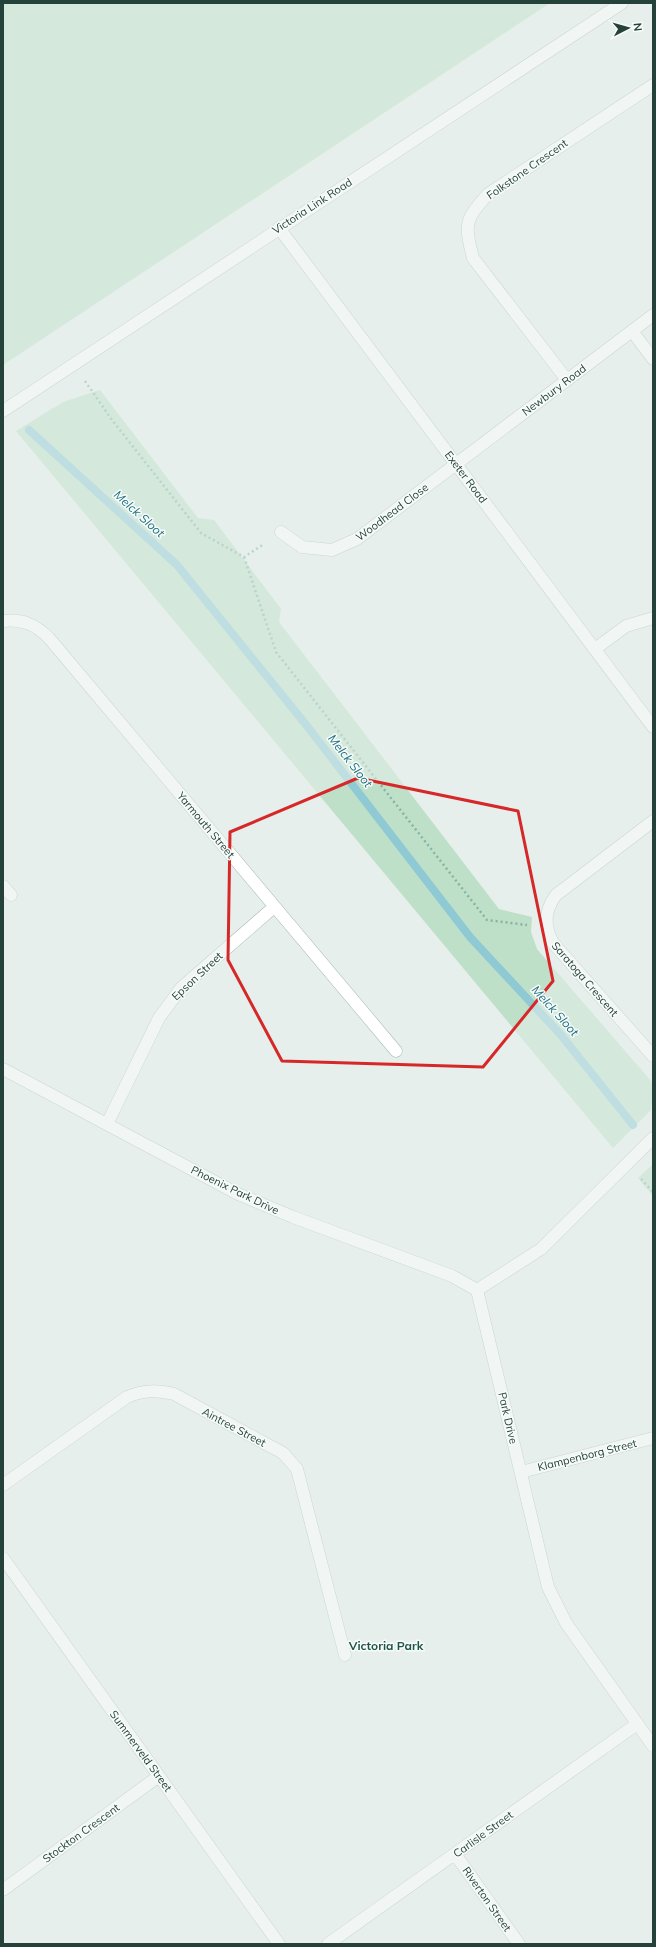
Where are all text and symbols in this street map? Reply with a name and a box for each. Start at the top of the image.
north arrow [608,8,648,48]
text: N [631,22,645,32]
street label: Folkstone Crescent [484,136,570,202]
street label: Victoria Link Road [269,175,355,237]
street label: Newbury Road [519,361,589,419]
street label: Exeter Road [442,448,490,506]
street label: Woodhead Close [353,480,431,544]
water label: Melck Sloot [111,487,168,541]
water label: Melck Sloot [325,731,376,791]
street label: Yarmouth Street [174,788,238,861]
street label: Saratoga Crescent [549,939,621,1019]
street label: Epson Street [169,949,225,1003]
water label: Melck Sloot [529,982,583,1040]
street label: Phoenix Park Drive [189,1163,281,1217]
street label: Park Drive [495,1391,521,1445]
street label: Aintree Street [200,1404,268,1450]
street label: Klampenborg Street [536,1436,638,1474]
district label: Victoria Park [348,1638,424,1653]
street label: Summerveld Street [107,1708,175,1795]
street label: Stockton Crescent [40,1800,122,1866]
street label: Carlisle Street [450,1808,516,1860]
street label: Riverton Street [459,1864,515,1934]

